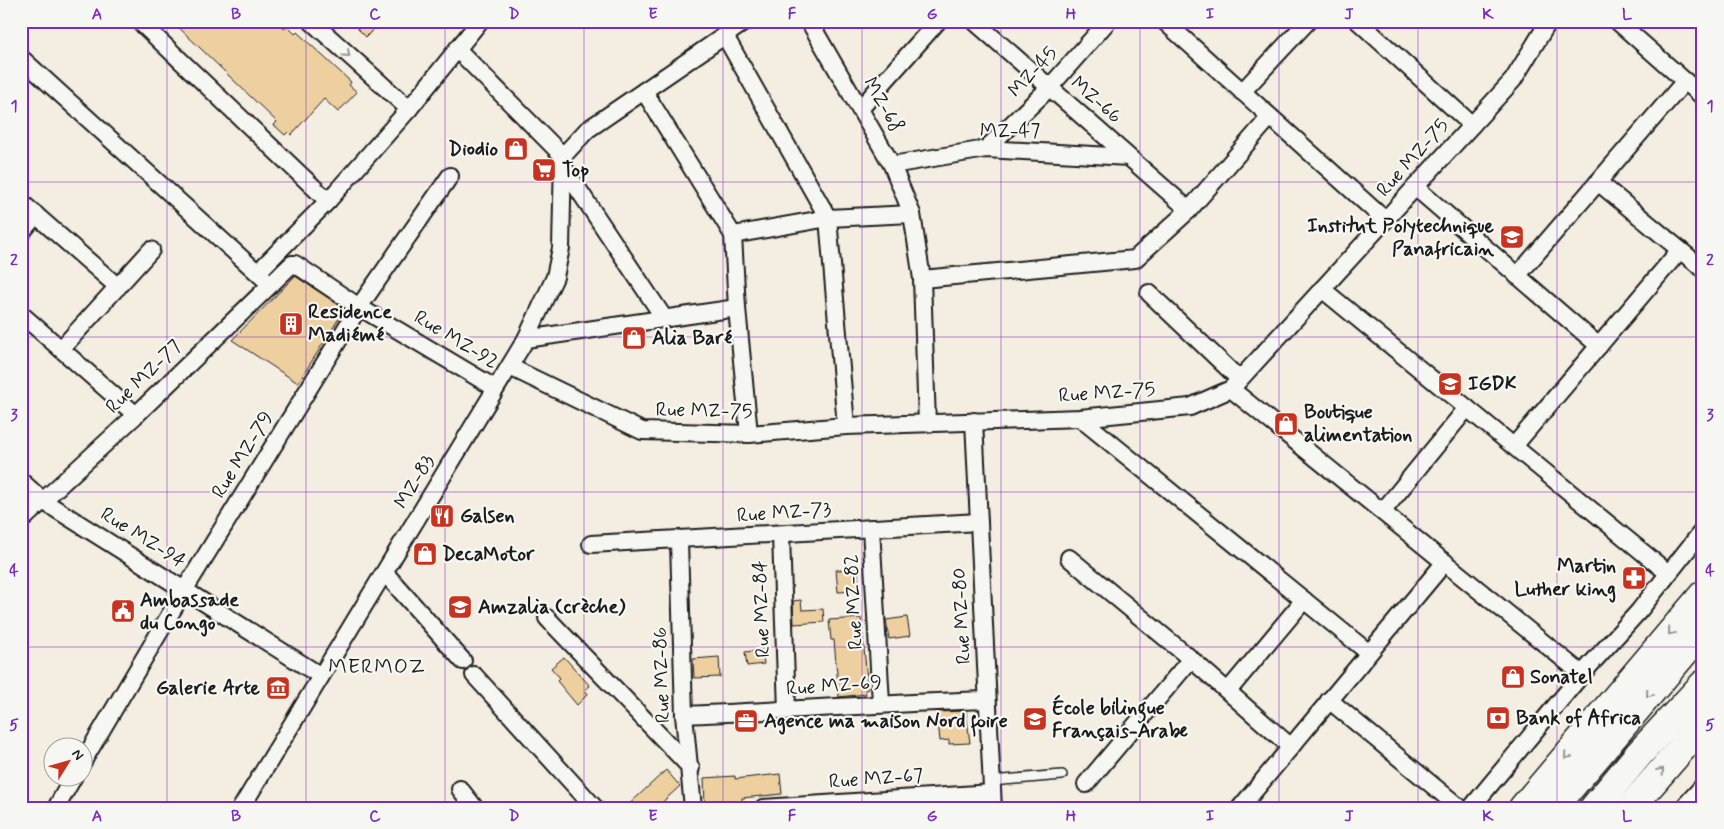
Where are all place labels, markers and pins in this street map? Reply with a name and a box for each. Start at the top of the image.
place label: Diodio [448,136,498,163]
shop icon: Diodio [503,136,529,162]
supermarket icon: Top [531,157,557,183]
place label: Top [562,157,589,184]
place label: Institut Polytechnique Panafricain [1307,213,1495,263]
school or university icon: Institut Polytechnique Panafricain [1499,224,1525,250]
place label: Residence Madiémé [308,299,392,349]
building icon: Residence Madiémé [278,311,304,337]
shop icon: Alia Baré [621,325,647,351]
place label: Alia Baré [652,325,732,352]
school or university icon: IGDK [1437,371,1463,397]
place label: IGDK [1468,371,1517,398]
place label: Boutique alimentation [1304,399,1412,449]
shop icon: Boutique alimentation [1273,411,1299,437]
restaurant icon: Galsen [429,503,455,529]
place label: Galsen [460,503,515,530]
shop icon: DecaMotor [412,541,438,567]
place label: DecaMotor [442,541,535,568]
place label: Martin Luther king [1514,553,1616,603]
pharmacy icon: Martin Luther king [1621,565,1647,591]
place label: Ambassade du Congo [140,587,239,637]
school or university icon: Amzalia (crèche) [447,594,473,620]
place label: Amzalia (crèche) [478,594,626,621]
public building icon: Ambassade du Congo [110,598,136,624]
shop icon: Sonatel [1500,664,1526,690]
place label: Sonatel [1530,664,1593,691]
place label: Galerie Arte [156,675,261,702]
museum icon: Galerie Arte [265,675,291,701]
place label: École bilingue Français-Arabe [1052,694,1188,745]
bank icon: Bank of Africa [1485,705,1511,731]
place label: Bank of Africa [1516,705,1641,732]
school or university icon: École bilingue Français-Arabe [1022,706,1048,732]
office icon: Agence ma maison Nord foire [733,708,759,734]
place label: Agence ma maison Nord foire [764,708,1008,737]

